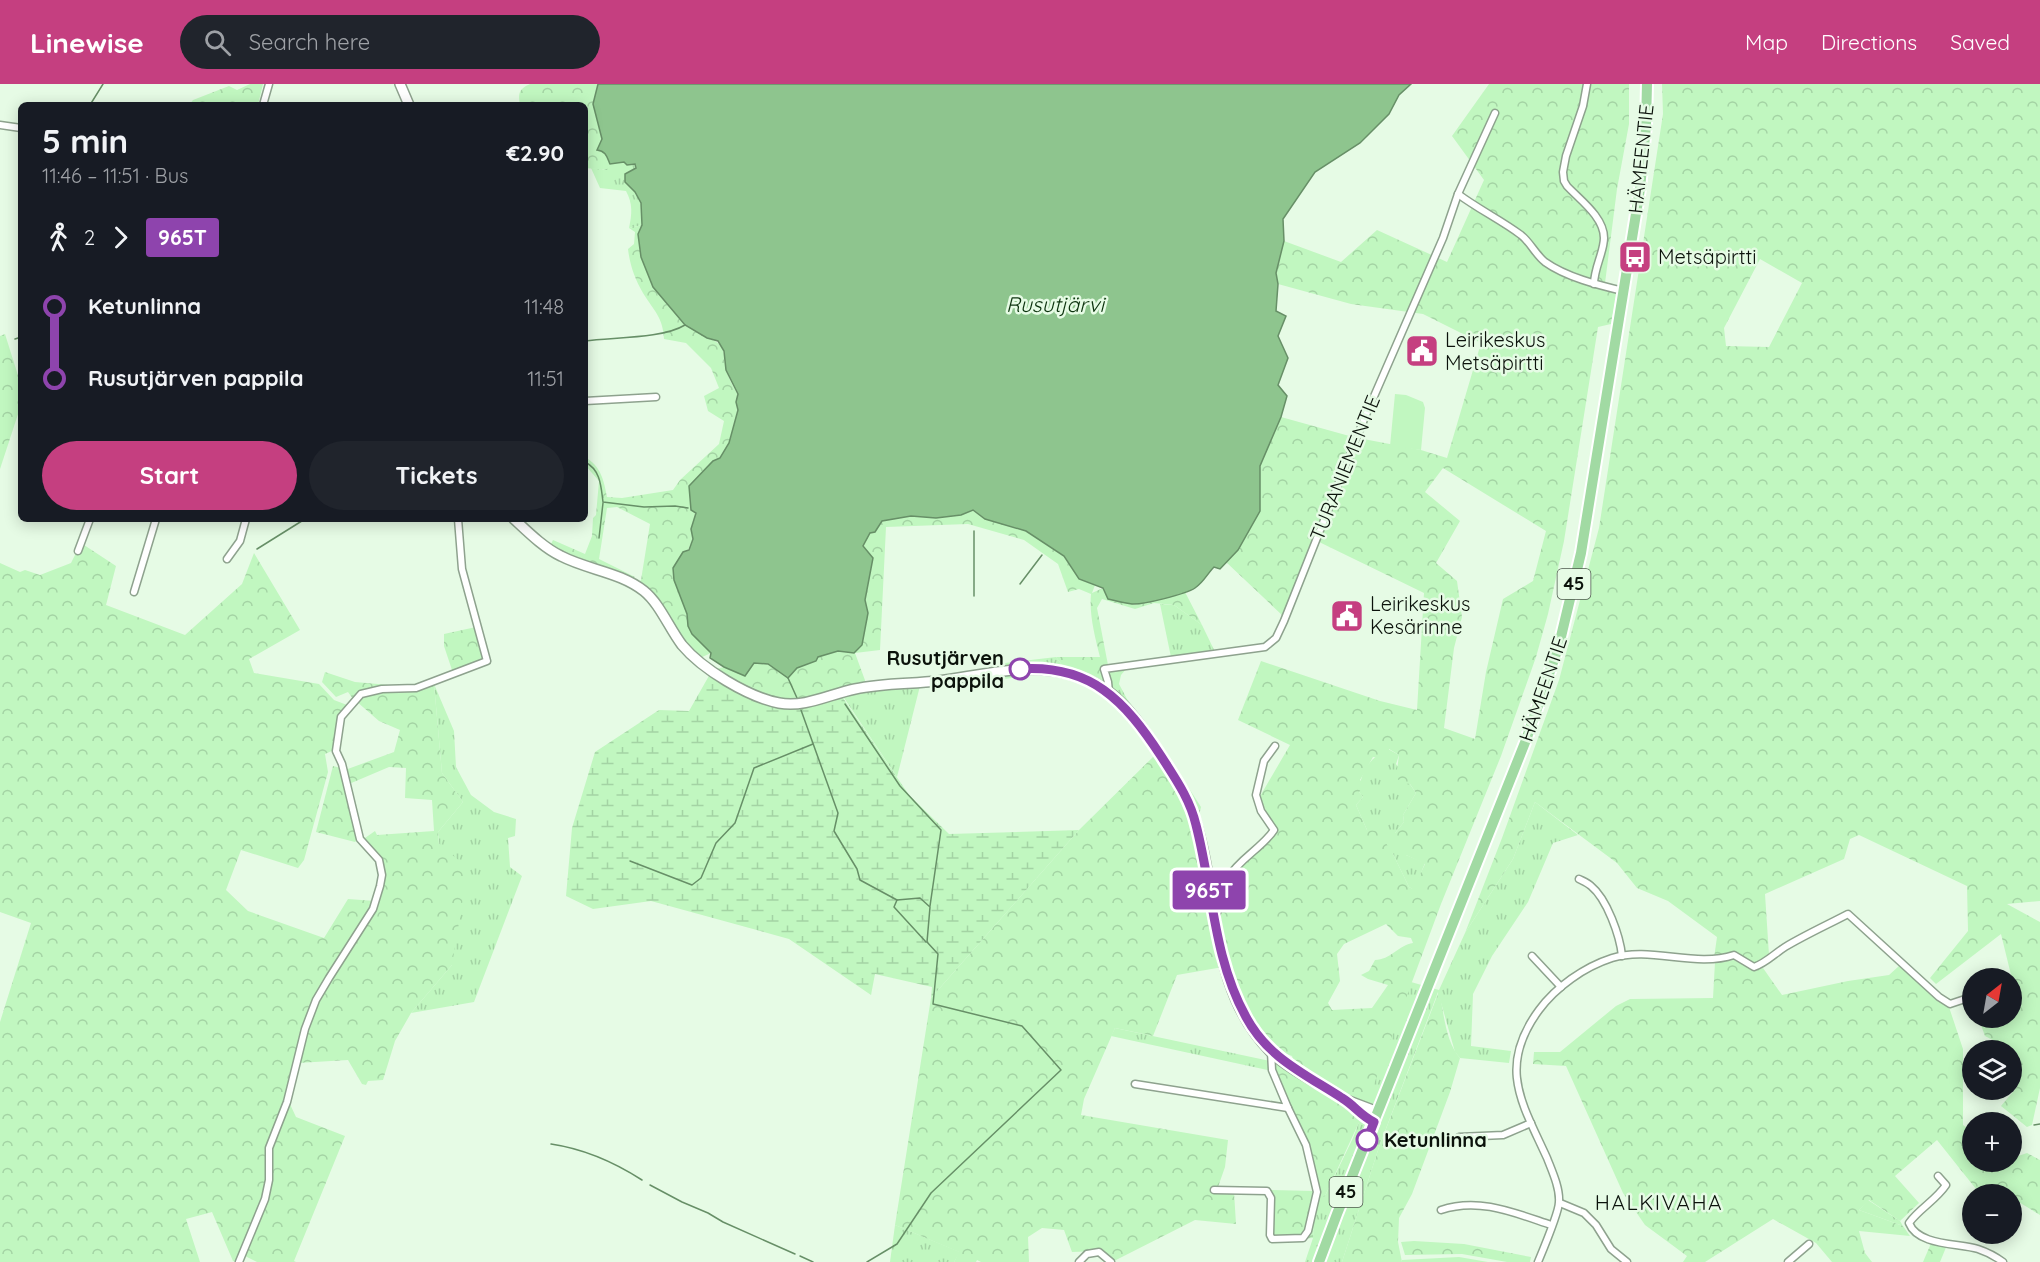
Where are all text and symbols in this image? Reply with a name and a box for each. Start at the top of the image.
search box [180,15,600,69]
text: Linewise [30,25,144,60]
icon: search [201,26,234,59]
text: Search here [249,28,370,56]
text: Map [1745,29,1788,55]
text: Directions [1821,29,1917,55]
text: Saved [1950,29,2010,55]
street label: HÄMEENTIE [1622,103,1659,215]
text: 5 min [42,120,128,161]
text: €2.90 [506,139,564,167]
text: 11:46 – 11:51 · Bus [42,163,188,188]
icon: walk [42,221,75,254]
icon: forward [104,221,137,254]
text: 965T [158,224,207,250]
text: 2 [84,225,95,250]
bus stop icon: Metsäpirtti [1617,239,1653,275]
place label: Metsäpirtti [1658,244,1757,269]
water label: Rusutjärvi [1006,291,1106,317]
text: Ketunlinna [88,292,201,320]
text: 11:48 [524,294,564,319]
place label: Leirikeskus Metsäpirtti [1445,327,1546,375]
public building icon: Leirikeskus Metsäpirtti [1404,333,1440,369]
text: Rusutjärven pappila [88,364,304,392]
text: 11:51 [527,366,564,391]
street label: TURANIEMENTIE [1304,392,1385,544]
button: Start [42,441,297,510]
button: Tickets [309,441,564,510]
road number: 45 [1558,569,1590,599]
place label: Leirikeskus Kesärinne [1370,591,1471,639]
public building icon: Leirikeskus Kesärinne [1329,598,1365,634]
street label: HÄMEENTIE [1513,633,1572,745]
place label: Rusutjärven pappila [887,645,1004,693]
marker: Rusutjärven pappila [1009,658,1031,680]
line badge: 965T [1167,870,1251,910]
text: 965T [1185,877,1233,903]
north arrow [1962,968,2022,1028]
map controls [1962,968,2022,1244]
button: layers [1962,1040,2022,1100]
button: + [1962,1112,2022,1172]
place label: Ketunlinna [1384,1127,1487,1152]
marker: Ketunlinna [1356,1129,1378,1151]
road number: 45 [1330,1177,1362,1207]
button: − [1962,1184,2022,1244]
district label: HALKIVAHA [1595,1189,1723,1215]

